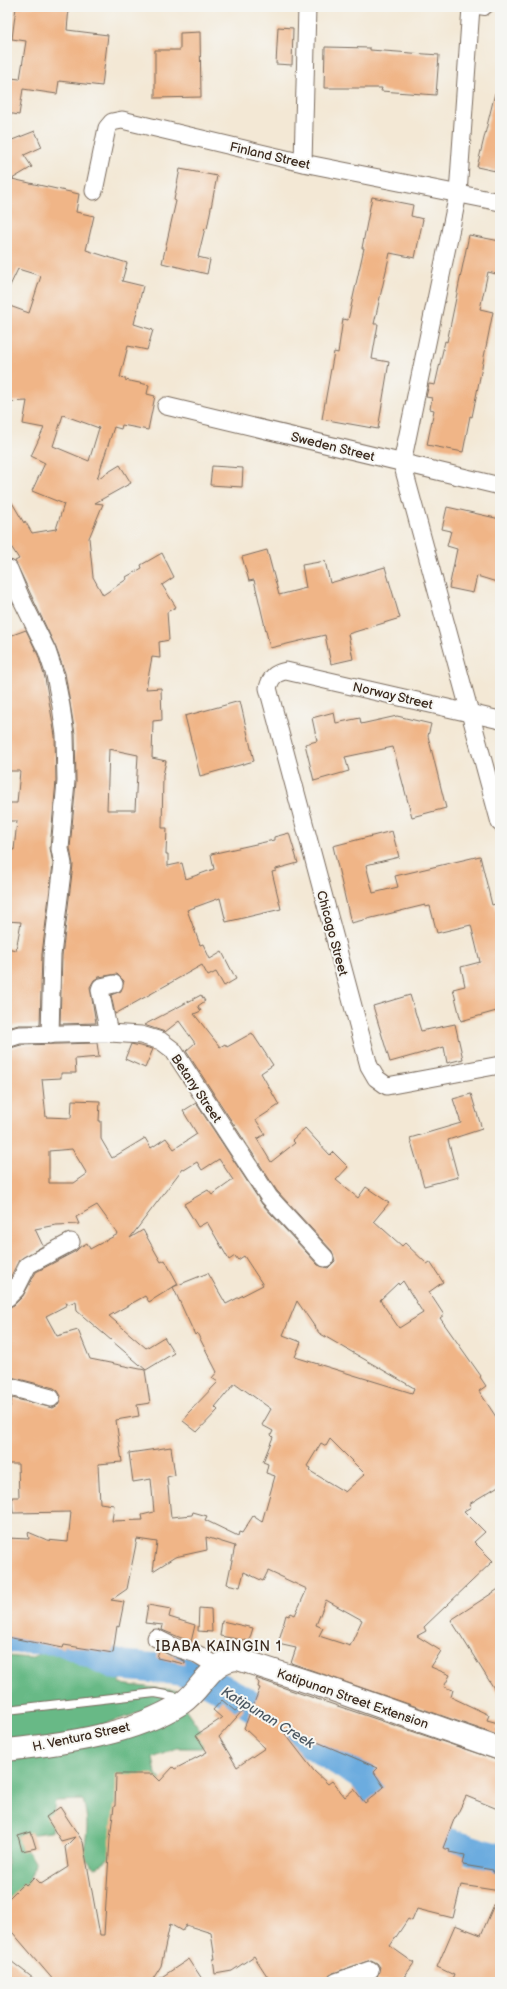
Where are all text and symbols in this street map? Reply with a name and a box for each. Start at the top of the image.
street label: Finland Street [228,139,312,173]
street label: Sweden Street [289,429,376,465]
street label: Norway Street [351,679,434,713]
street label: Chicago Street [313,889,351,978]
street label: Betany Street [167,1051,225,1126]
district label: IBABA KAINGIN 1 [156,1638,282,1655]
street label: Katipunan Street Extension [275,1665,431,1732]
water label: Katipunan Creek [218,1683,318,1752]
street label: H. Ventura Street [31,1719,131,1755]

